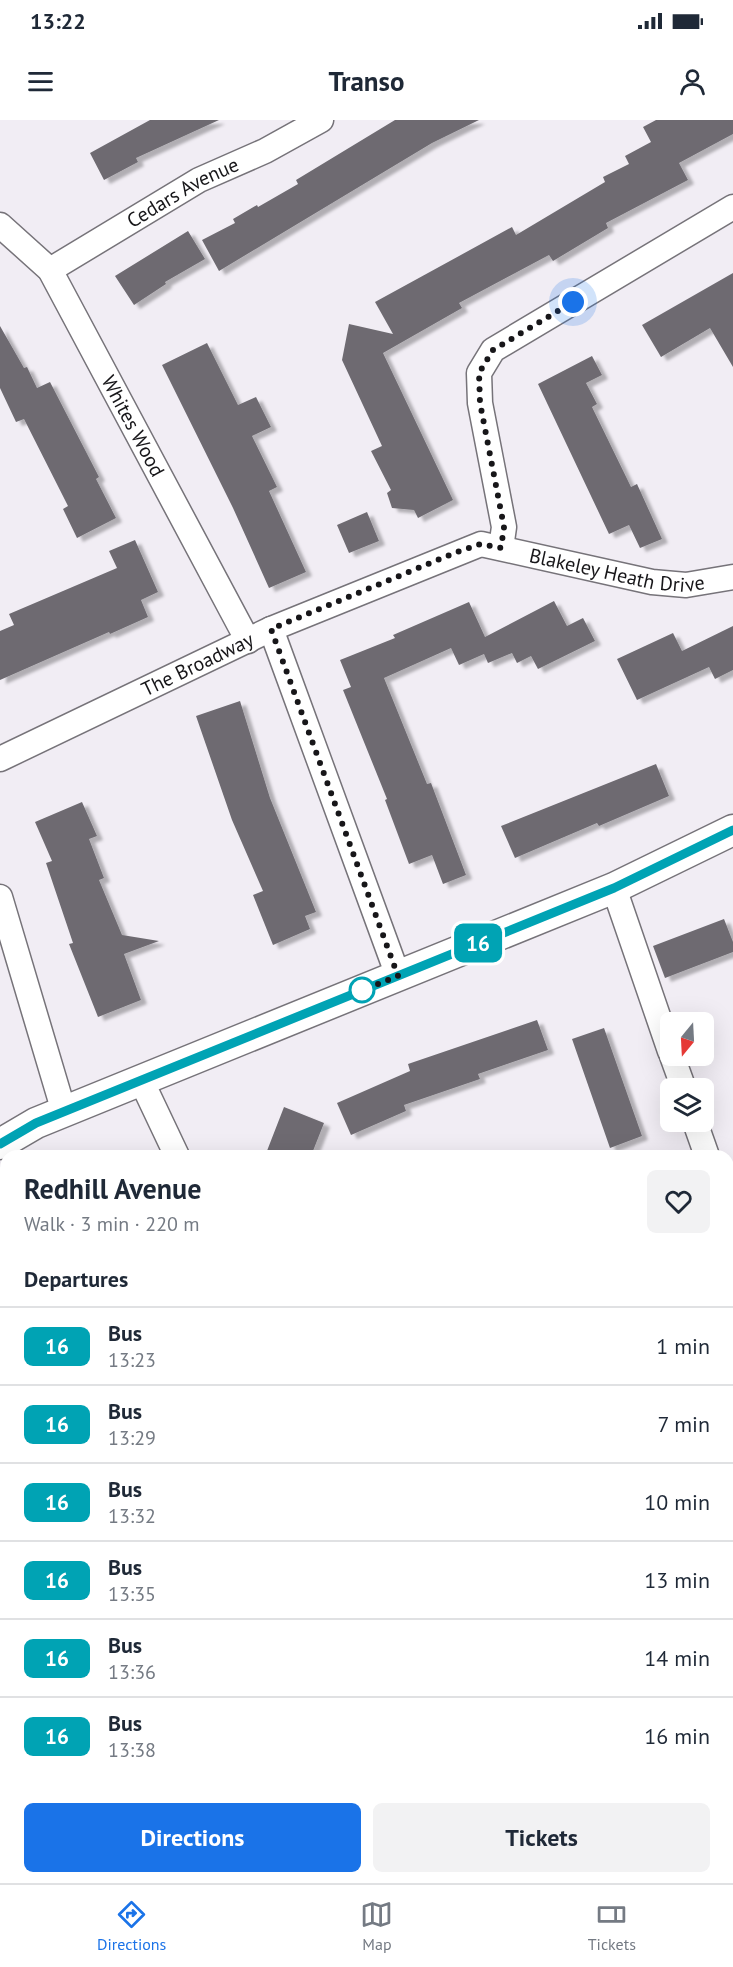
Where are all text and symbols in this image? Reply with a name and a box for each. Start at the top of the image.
text: 13:22 [30,7,86,35]
text: Transo [329,64,404,98]
icon: menu [24,65,57,98]
icon: person [676,65,709,98]
street label: Cedars Avenue [122,151,243,234]
your location [558,287,588,317]
street label: Whites Wood [96,371,171,481]
street label: Blakeley Heath Drive [527,542,706,598]
street label: The Broadway [137,626,258,702]
line badge: 16 [451,924,505,962]
text: 16 [466,930,490,957]
unlabelled marker [349,977,375,1003]
north arrow [660,1012,714,1066]
map controls [660,1012,714,1132]
button: layers [660,1078,714,1132]
text: Redhill Avenue [24,1170,201,1207]
button: heart [647,1170,710,1233]
text: Walk · 3 min · 220 m [24,1211,200,1237]
text: Departures [24,1265,128,1293]
text: Bus [108,1319,142,1347]
text: 1 min [656,1332,710,1360]
text: 16 [45,1333,69,1360]
text: 13:23 [108,1347,156,1373]
text: Bus [108,1397,142,1425]
text: 7 min [658,1410,710,1438]
text: 16 [45,1411,69,1438]
text: 13:29 [108,1425,156,1451]
text: Bus [108,1475,142,1503]
text: 10 min [644,1488,710,1516]
text: 16 [45,1489,69,1516]
text: 13:32 [108,1503,156,1529]
text: Bus [108,1553,142,1581]
text: 13 min [644,1566,710,1594]
text: 16 [45,1567,69,1594]
text: 13:35 [108,1581,156,1607]
text: Bus [108,1631,142,1659]
text: 14 min [644,1644,710,1672]
text: 16 [45,1645,69,1672]
text: 13:36 [108,1659,156,1685]
text: Bus [108,1709,142,1737]
text: 16 min [644,1722,710,1750]
text: 16 [45,1723,69,1750]
text: 13:38 [108,1737,156,1763]
button: Directions [24,1803,361,1872]
button: Tickets [373,1803,710,1872]
tab: Directions [97,1898,166,1954]
tab: Map [360,1898,393,1954]
tab: Tickets [588,1898,636,1954]

